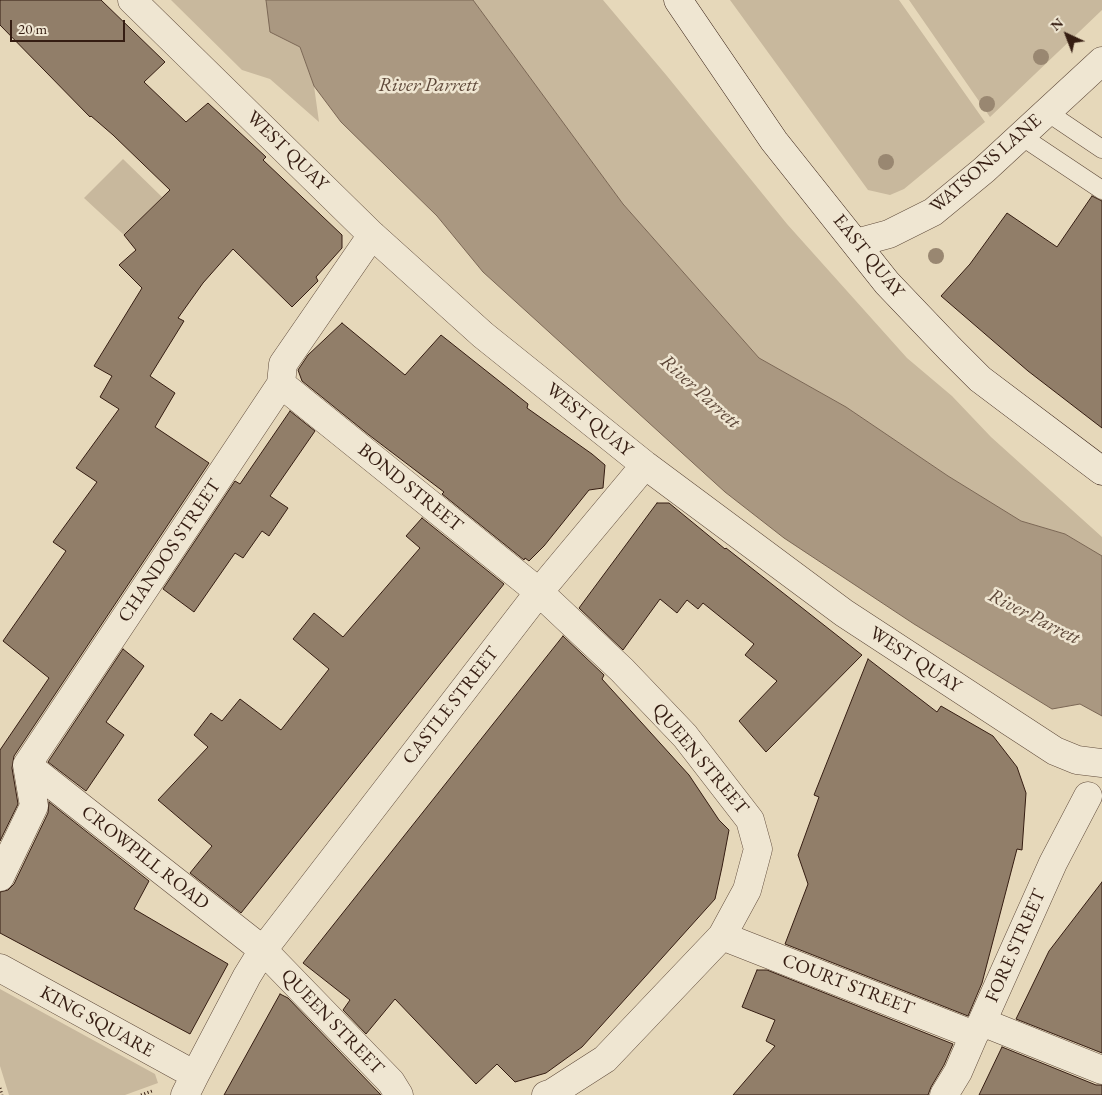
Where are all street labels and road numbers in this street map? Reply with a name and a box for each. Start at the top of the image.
street label: WEST QUAY [241,106,333,196]
street label: WATSONS LANE [926,109,1046,219]
street label: EAST QUAY [828,210,908,302]
street label: WEST QUAY [541,378,637,462]
street label: BOND STREET [353,439,467,537]
street label: CHANDOS STREET [114,475,226,627]
street label: WEST QUAY [865,622,965,698]
street label: CASTLE STREET [398,643,504,769]
street label: QUEEN STREET [647,699,753,819]
street label: CROWPILL ROAD [76,801,214,915]
street label: FORE STREET [981,886,1051,1006]
street label: COURT STREET [779,949,917,1021]
street label: QUEEN STREET [276,964,388,1080]
street label: KING SQUARE [36,981,158,1063]

